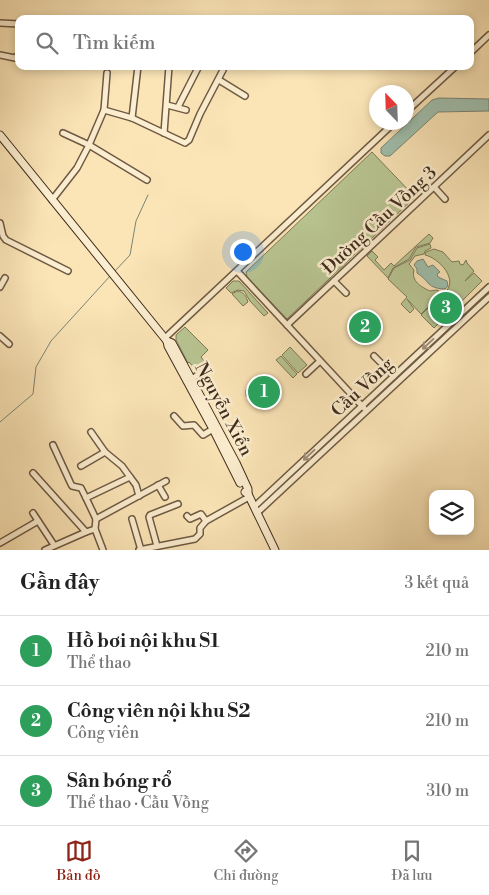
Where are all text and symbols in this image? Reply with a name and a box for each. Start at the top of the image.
search box [15,15,474,70]
icon: search [33,29,61,57]
text: Tìm kiếm [73,31,156,55]
north arrow [369,85,414,130]
street label: Đường Cầu Vồng 3 [317,161,442,279]
your location [230,239,256,265]
pin: 3 [430,289,462,327]
pin: 2 [349,308,381,346]
one-way arrow [421,338,434,350]
street label: Cầu Vồng [326,352,399,422]
street label: Nguyễn Xiển [189,358,258,460]
pin: 1 [248,373,280,411]
one-way arrow [303,449,315,461]
map controls [429,490,474,535]
button: layers [429,490,474,535]
text: Gần đây [20,570,99,596]
text: 3 kết quả [405,573,469,593]
text: Hồ bơi nội khu S1 [67,629,219,653]
text: 1 [32,641,40,661]
text: 210 m [425,641,469,661]
text: Thể thao [67,653,131,673]
text: Công viên nội khu S2 [67,699,250,723]
text: 2 [31,711,41,731]
text: 210 m [425,711,469,731]
text: Công viên [67,723,139,743]
text: Sân bóng rổ [67,769,172,793]
text: 3 [31,781,41,801]
text: 310 m [426,781,469,801]
text: Thể thao · Cầu Vồng [67,793,209,813]
tab: Bản đồ [57,837,101,885]
tab: Chỉ đường [214,837,278,885]
tab: Đã lưu [392,837,432,885]

